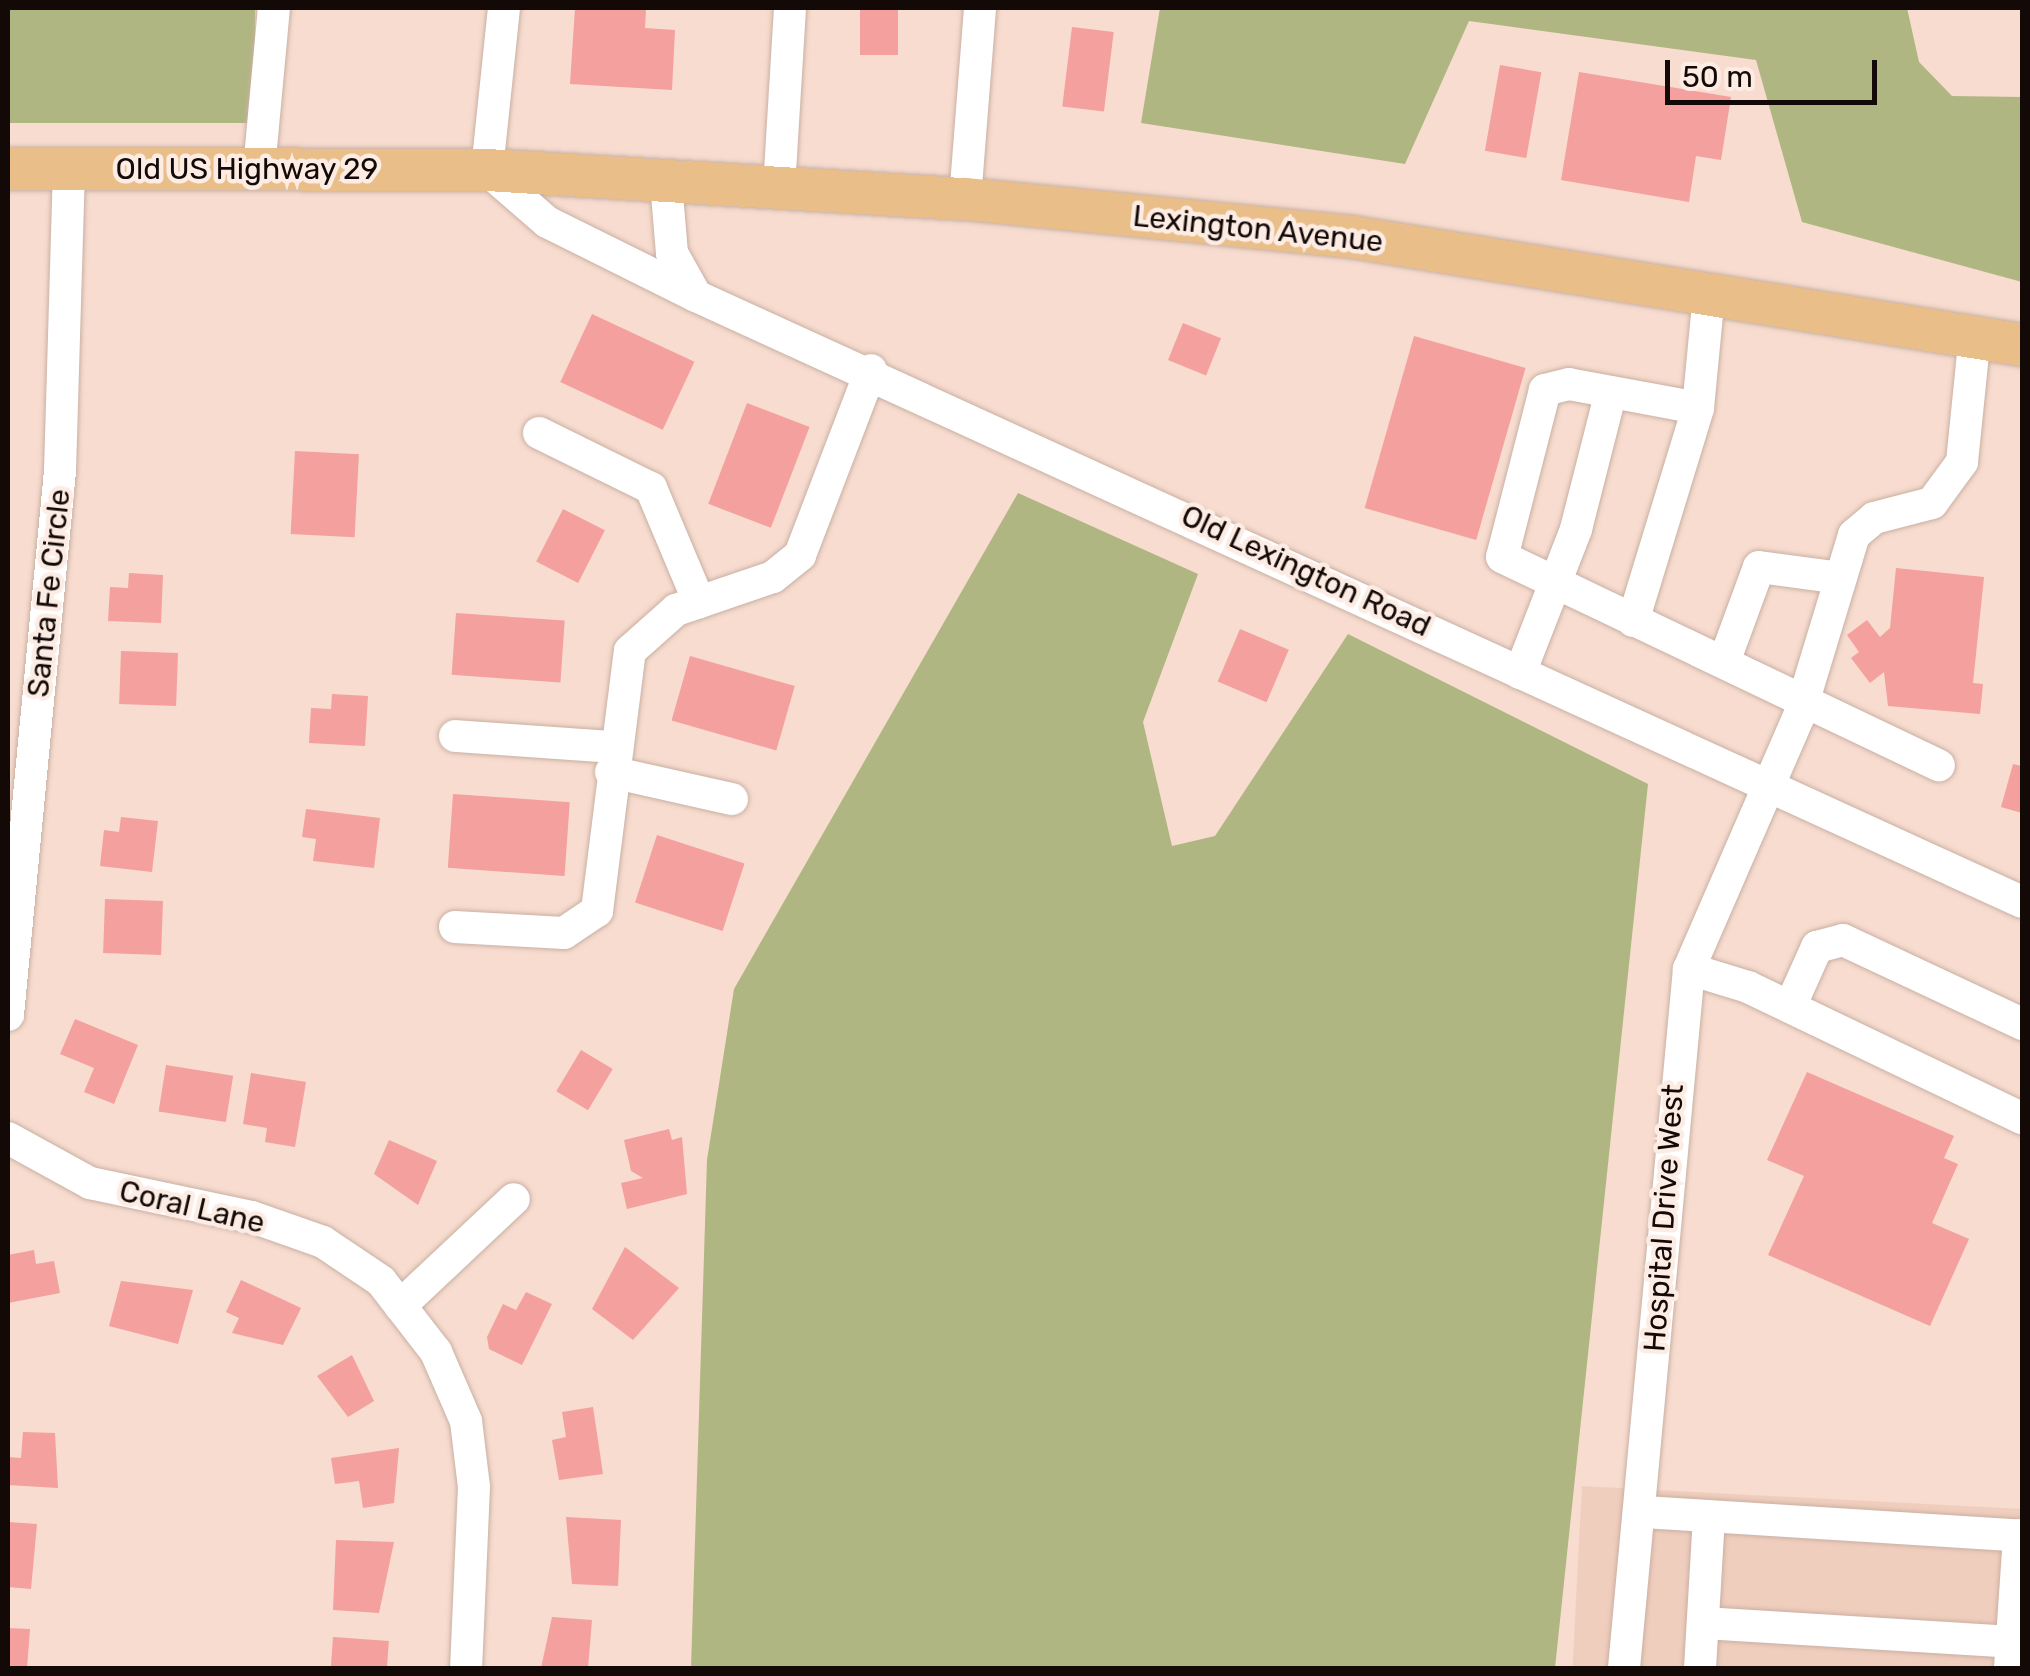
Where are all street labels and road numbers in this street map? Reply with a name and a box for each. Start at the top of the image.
street label: Old US Highway 29 [115,151,379,187]
street label: Lexington Avenue [1131,198,1385,260]
street label: Santa Fe Circle [20,487,78,699]
street label: Old Lexington Road [1176,497,1436,645]
street label: Hospital Drive West [1637,1083,1691,1353]
street label: Coral Lane [116,1173,268,1241]

